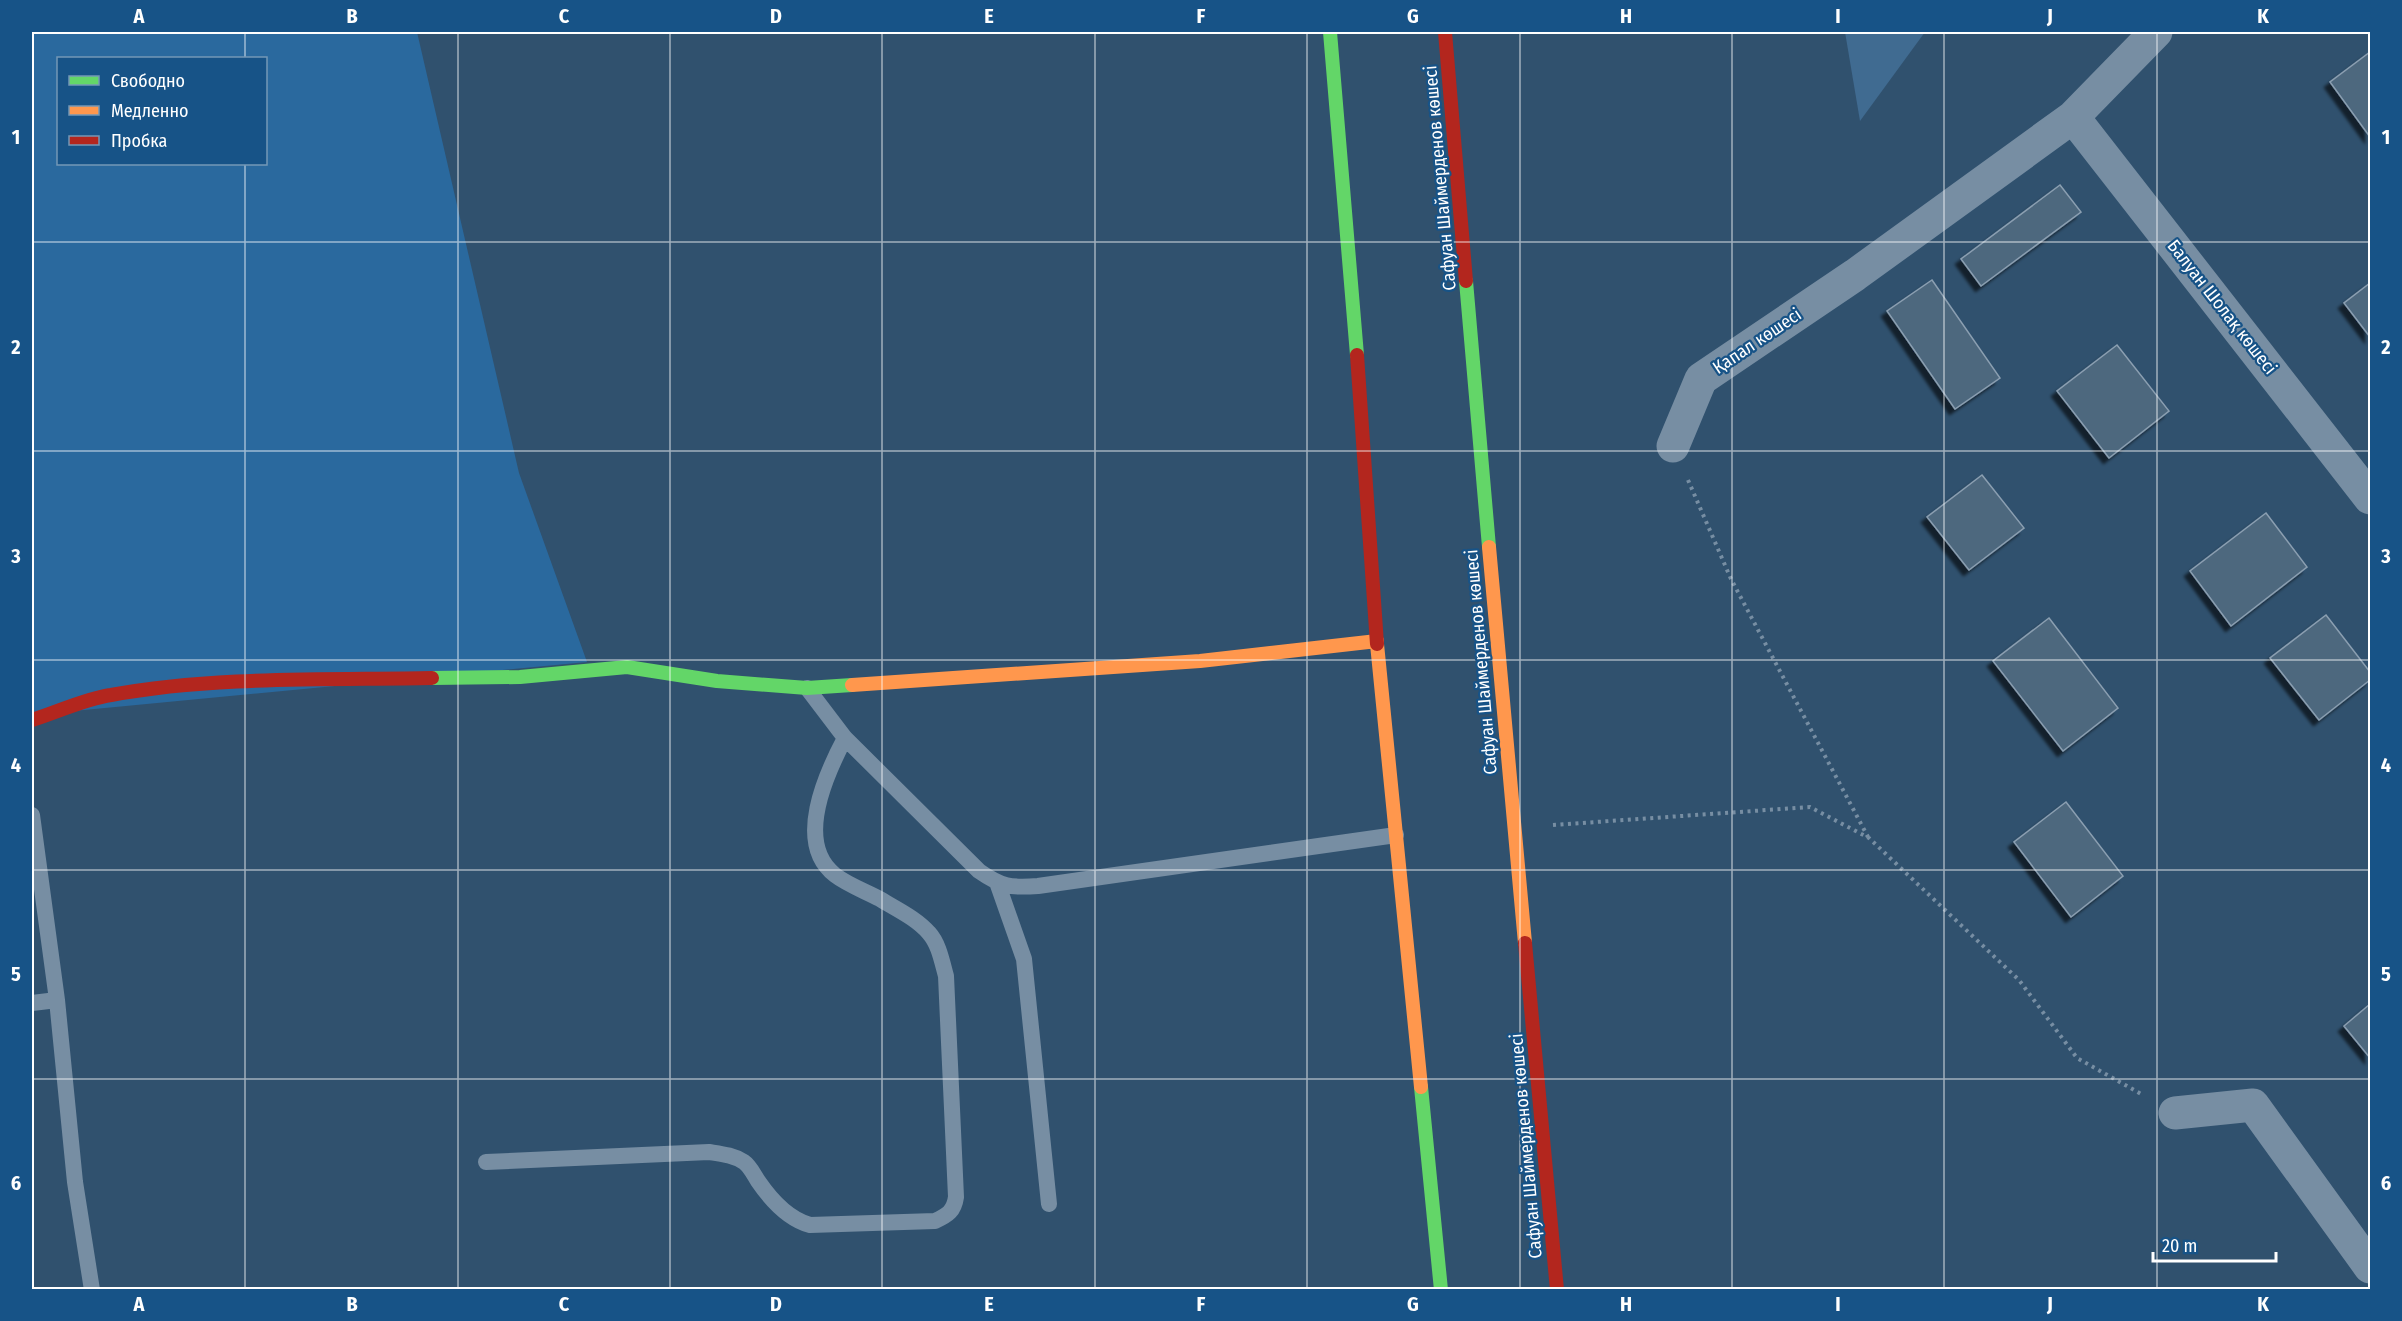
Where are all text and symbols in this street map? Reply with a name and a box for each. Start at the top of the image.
text: A [133,4,146,28]
text: B [346,4,358,28]
text: C [559,4,570,28]
text: D [770,4,782,28]
text: E [984,4,994,28]
text: F [1197,4,1206,28]
text: G [1407,4,1419,28]
text: H [1620,4,1632,28]
text: I [1835,4,1841,28]
text: J [2046,4,2053,28]
text: K [2257,4,2269,28]
legend [57,57,267,165]
street label: Сафуан Шаймерденов көшесі [1419,65,1461,291]
text: Свободно [111,70,185,92]
text: Медленно [111,100,189,122]
text: 1 [12,125,20,149]
text: 1 [2382,125,2390,149]
text: Пробка [111,130,167,152]
street label: Балуан Шолақ көшесі [2163,235,2281,379]
street label: Қапал көшесі [1709,303,1805,379]
text: 2 [10,335,21,359]
text: 2 [2380,335,2391,359]
text: 3 [10,544,21,568]
text: 3 [2380,544,2391,568]
street label: Сафуан Шаймерденов көшесі [1460,549,1502,775]
text: 4 [11,753,21,777]
text: 4 [2381,753,2391,777]
text: 5 [11,962,21,986]
text: 5 [2381,962,2391,986]
street label: Сафуан Шаймерденов көшесі [1505,1033,1547,1259]
text: 6 [11,1171,21,1195]
text: 6 [2381,1171,2391,1195]
scale bar [2153,1225,2276,1263]
text: 20 m [2162,1235,2197,1257]
text: A [133,1292,146,1316]
text: B [346,1292,358,1316]
text: C [559,1292,570,1316]
text: D [770,1292,782,1316]
text: E [984,1292,994,1316]
text: F [1197,1292,1206,1316]
text: G [1407,1292,1419,1316]
text: H [1620,1292,1632,1316]
text: I [1835,1292,1841,1316]
text: J [2046,1292,2053,1316]
text: K [2257,1292,2269,1316]

